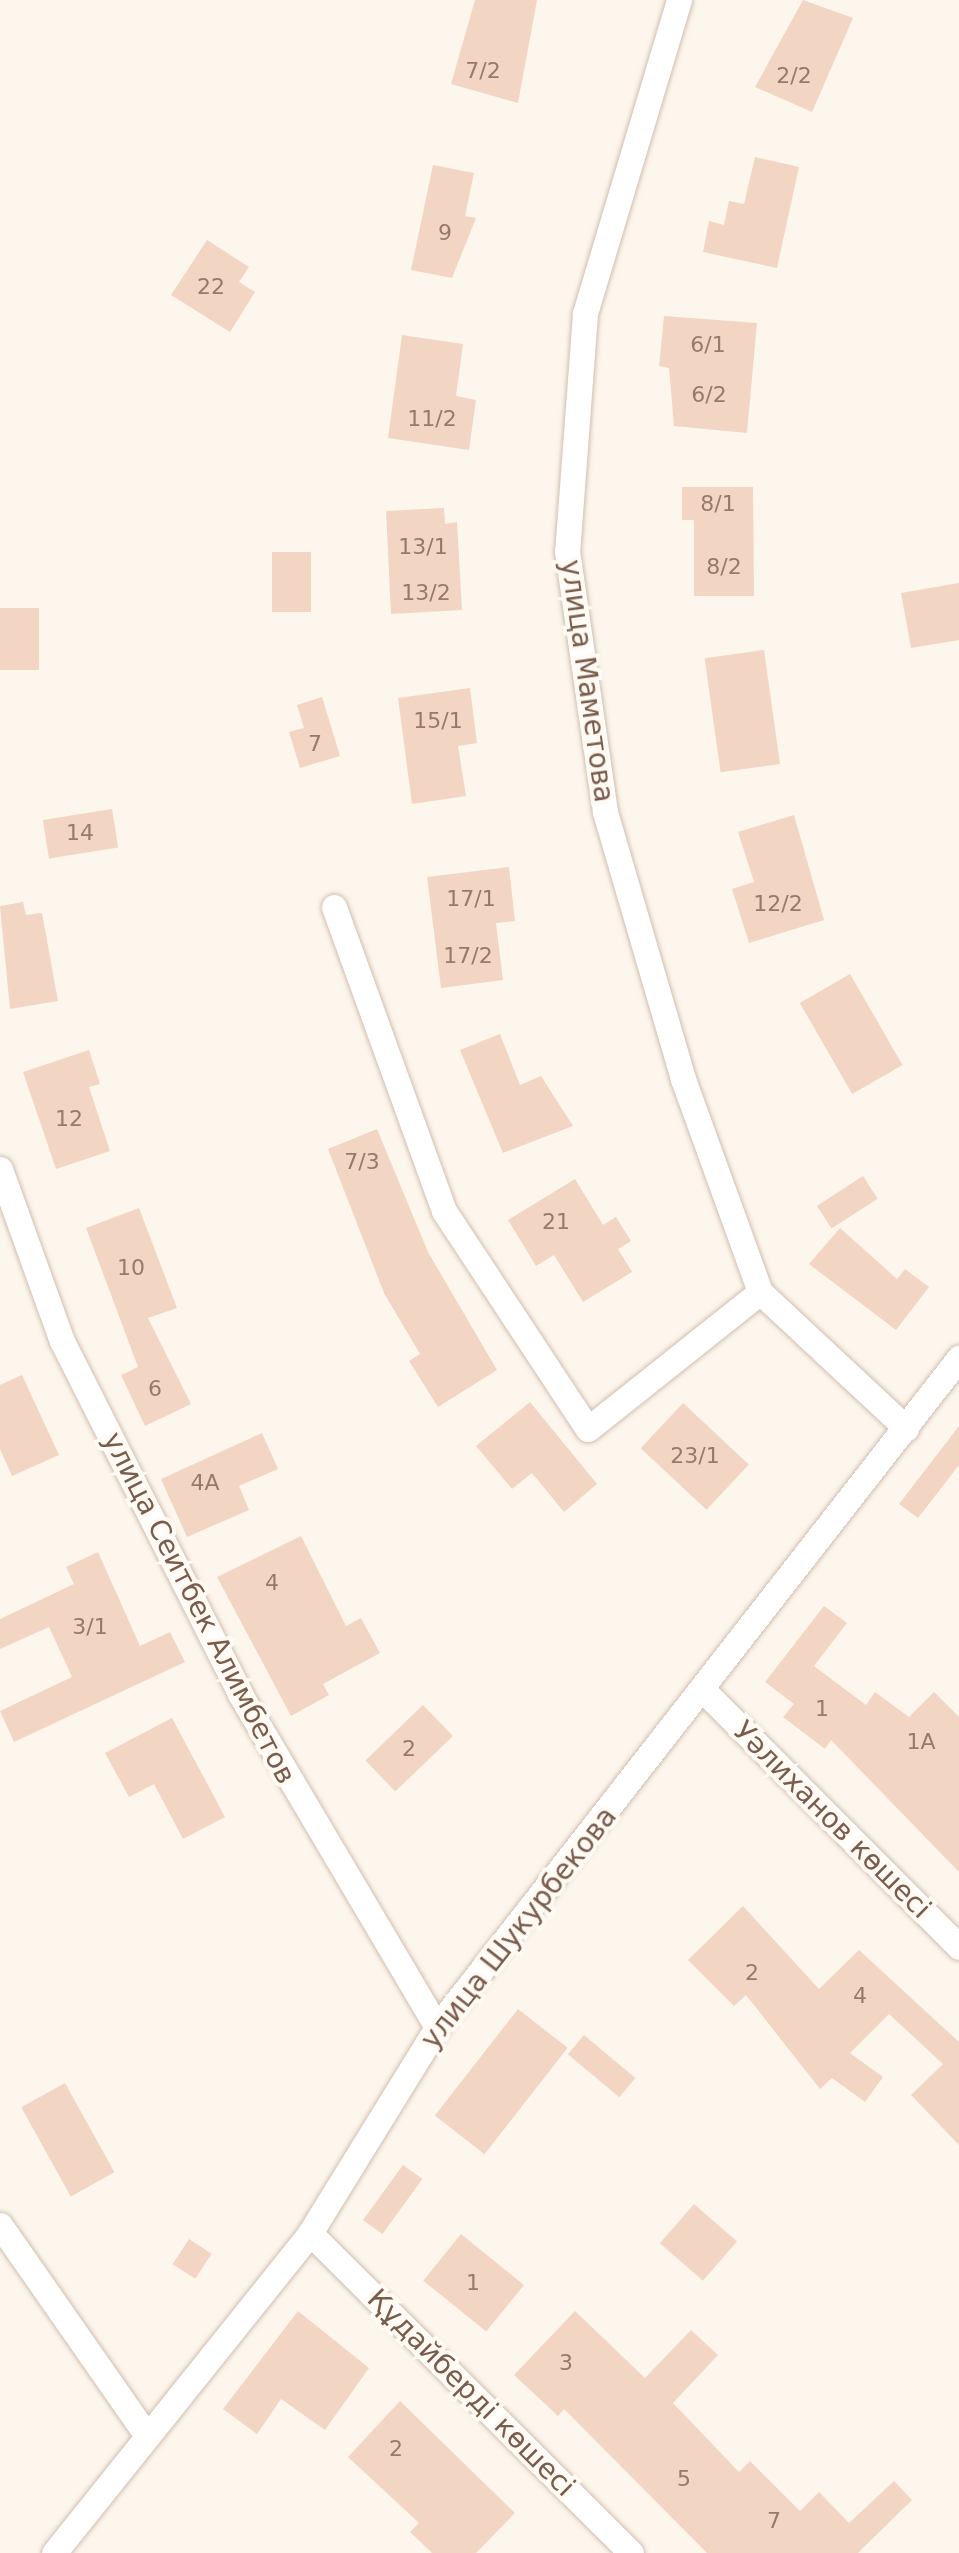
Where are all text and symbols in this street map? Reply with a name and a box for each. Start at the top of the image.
house number: 7/2 [465,58,501,84]
house number: 2/2 [776,63,812,89]
house number: 9 [438,220,452,246]
house number: 22 [197,274,225,300]
house number: 6/1 [690,332,726,358]
house number: 6/2 [691,382,727,408]
house number: 11/2 [407,406,457,432]
house number: 8/1 [700,491,736,517]
house number: 13/1 [398,534,448,560]
house number: 8/2 [706,554,742,580]
street label: улица Маметова [553,558,621,804]
house number: 13/2 [401,580,451,606]
house number: 15/1 [413,708,463,734]
house number: 7 [308,731,322,757]
house number: 14 [66,820,94,846]
house number: 17/1 [446,886,496,912]
house number: 12/2 [753,891,803,917]
house number: 17/2 [443,943,493,969]
house number: 12 [55,1106,83,1132]
house number: 7/3 [344,1149,380,1175]
house number: 21 [542,1209,570,1235]
house number: 10 [117,1255,145,1281]
house number: 6 [148,1376,162,1402]
street label: улица Сеитбек Алимбетов [95,1427,303,1789]
house number: 23/1 [670,1443,720,1469]
house number: 4А [190,1470,220,1496]
house number: 4 [265,1570,279,1596]
house number: 3/1 [72,1614,108,1640]
house number: 1 [815,1696,829,1722]
street label: Уәлиханов көшесі [726,1714,938,1926]
house number: 1А [906,1729,936,1755]
house number: 2 [402,1736,416,1762]
street label: улица Шукурбекова [414,1800,624,2056]
house number: 2 [745,1960,759,1986]
house number: 4 [853,1983,867,2009]
house number: 1 [466,2270,480,2296]
street label: Құдайберді көшесі [360,2282,582,2504]
house number: 3 [559,2350,573,2376]
house number: 2 [389,2436,403,2462]
house number: 5 [677,2466,691,2492]
house number: 7 [767,2508,781,2534]

